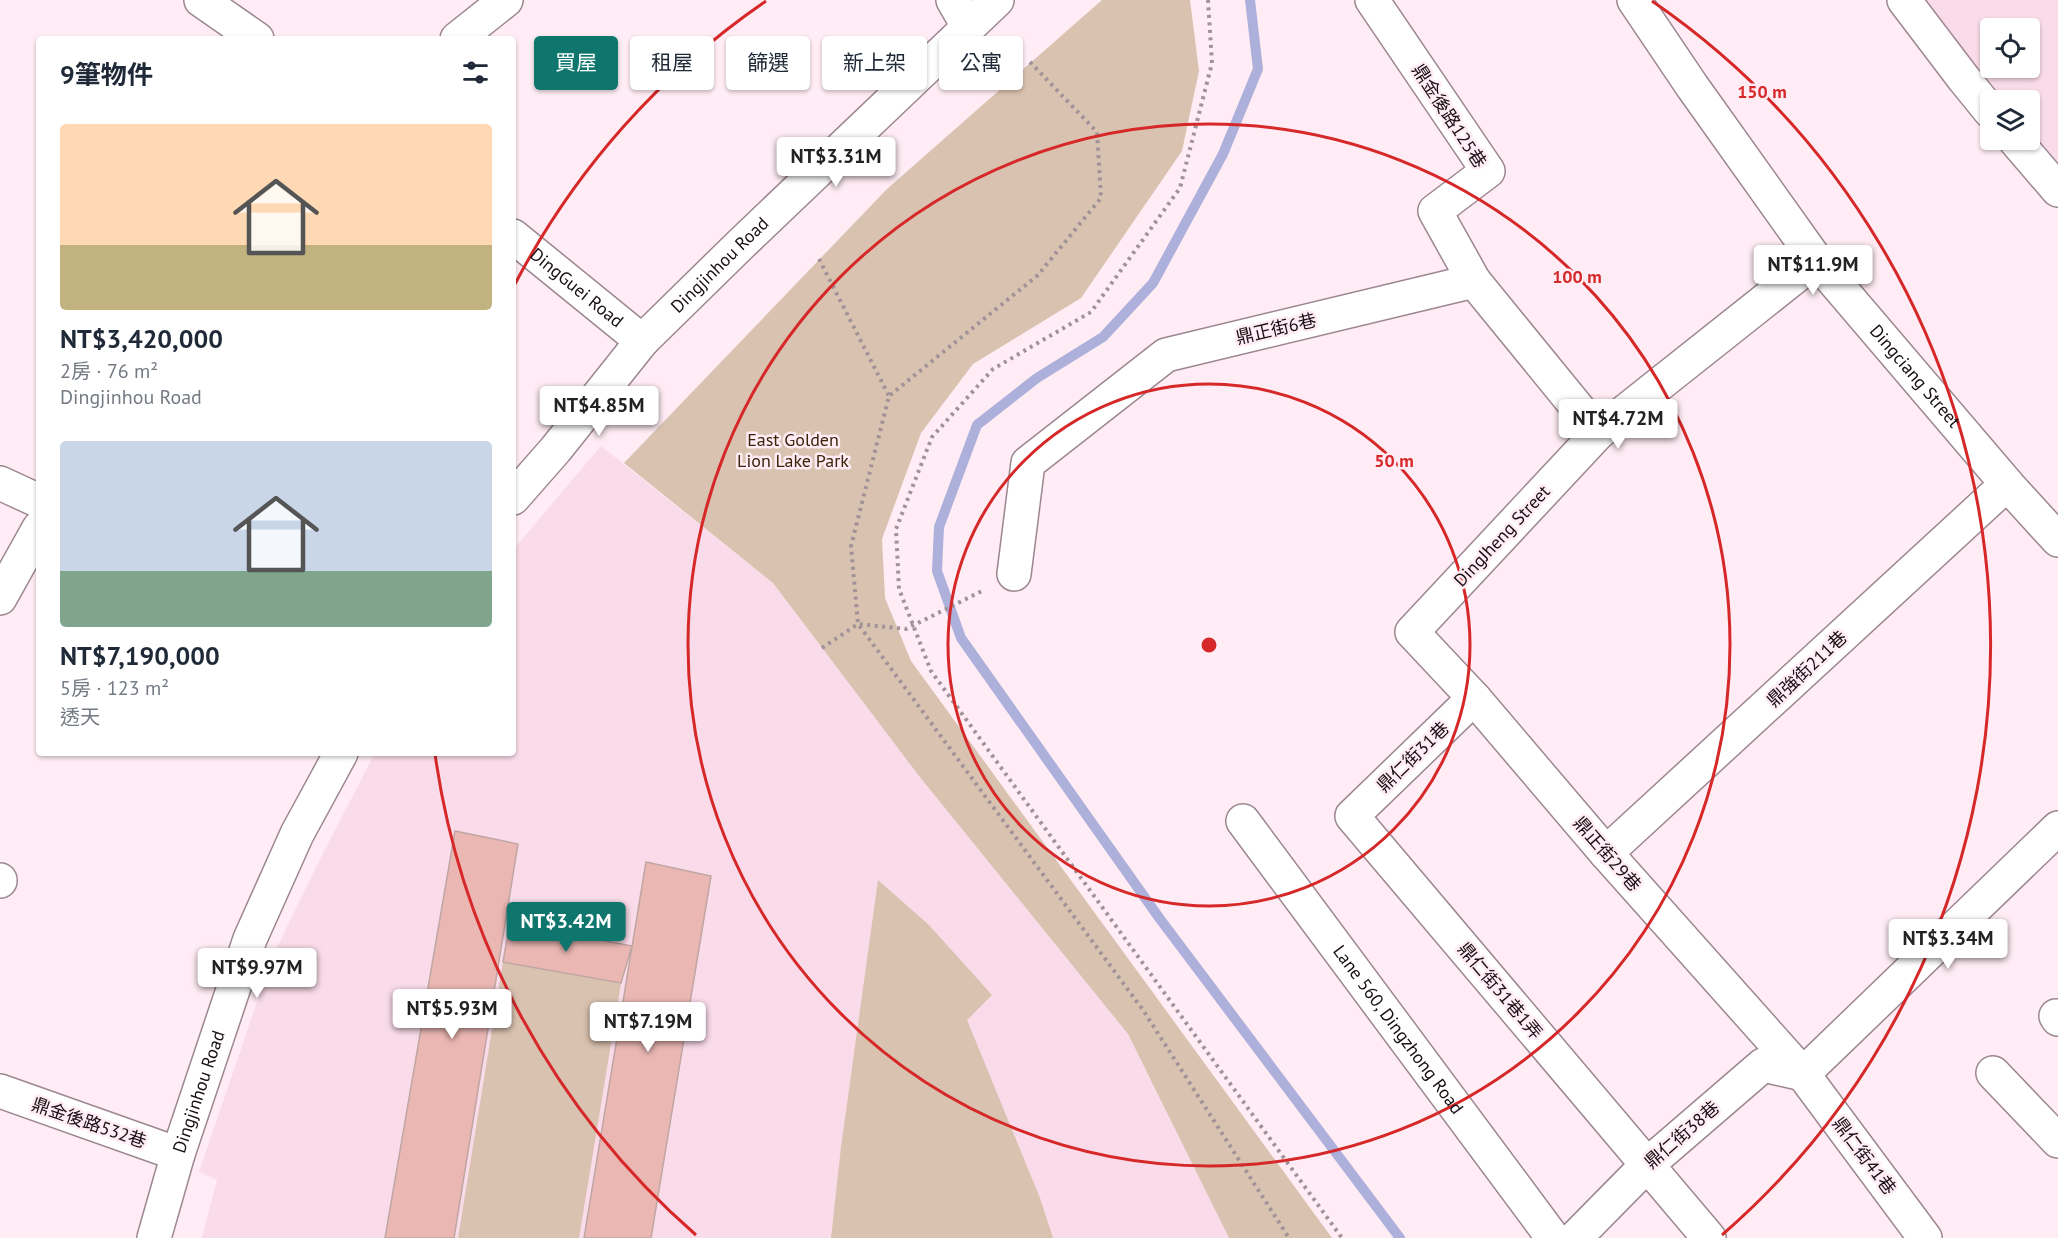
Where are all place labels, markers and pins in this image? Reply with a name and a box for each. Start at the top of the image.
pin: NT$3.31M [774,137,898,188]
pin: NT$11.9M [1751,245,1875,296]
pin: NT$4.85M [537,386,661,437]
pin: NT$4.72M [1556,399,1680,450]
centre of rings [1199,635,1219,655]
pin: NT$3.42M [504,902,628,953]
pin: NT$3.34M [1886,919,2010,970]
pin: NT$9.97M [195,948,319,999]
pin: NT$5.93M [390,989,514,1040]
pin: NT$7.19M [586,1002,710,1053]

